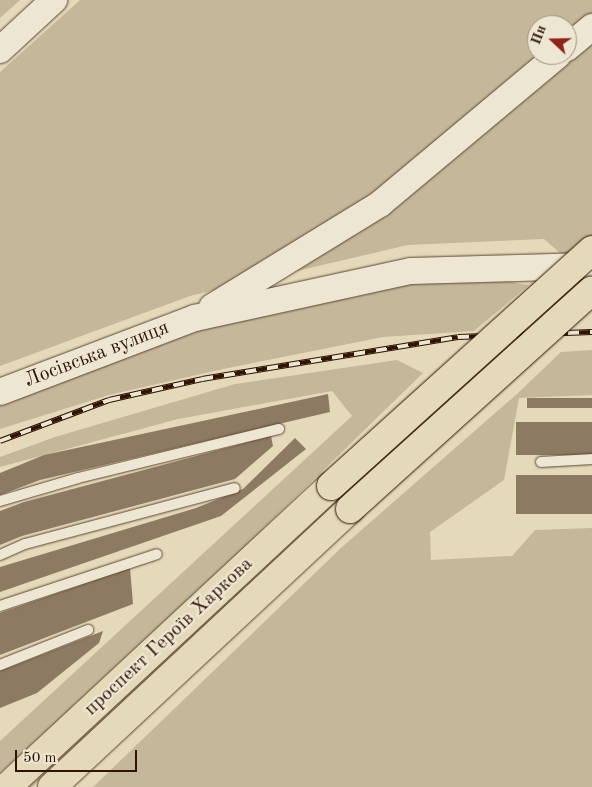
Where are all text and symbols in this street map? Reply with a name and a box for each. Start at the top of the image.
north arrow [527,15,577,65]
text: Пн [529,23,549,47]
street label: Лосівська вулиця [21,316,173,394]
street label: проспект Героїв Харкова [80,553,258,721]
scale bar [18,740,140,772]
text: 50 m [23,751,57,766]

